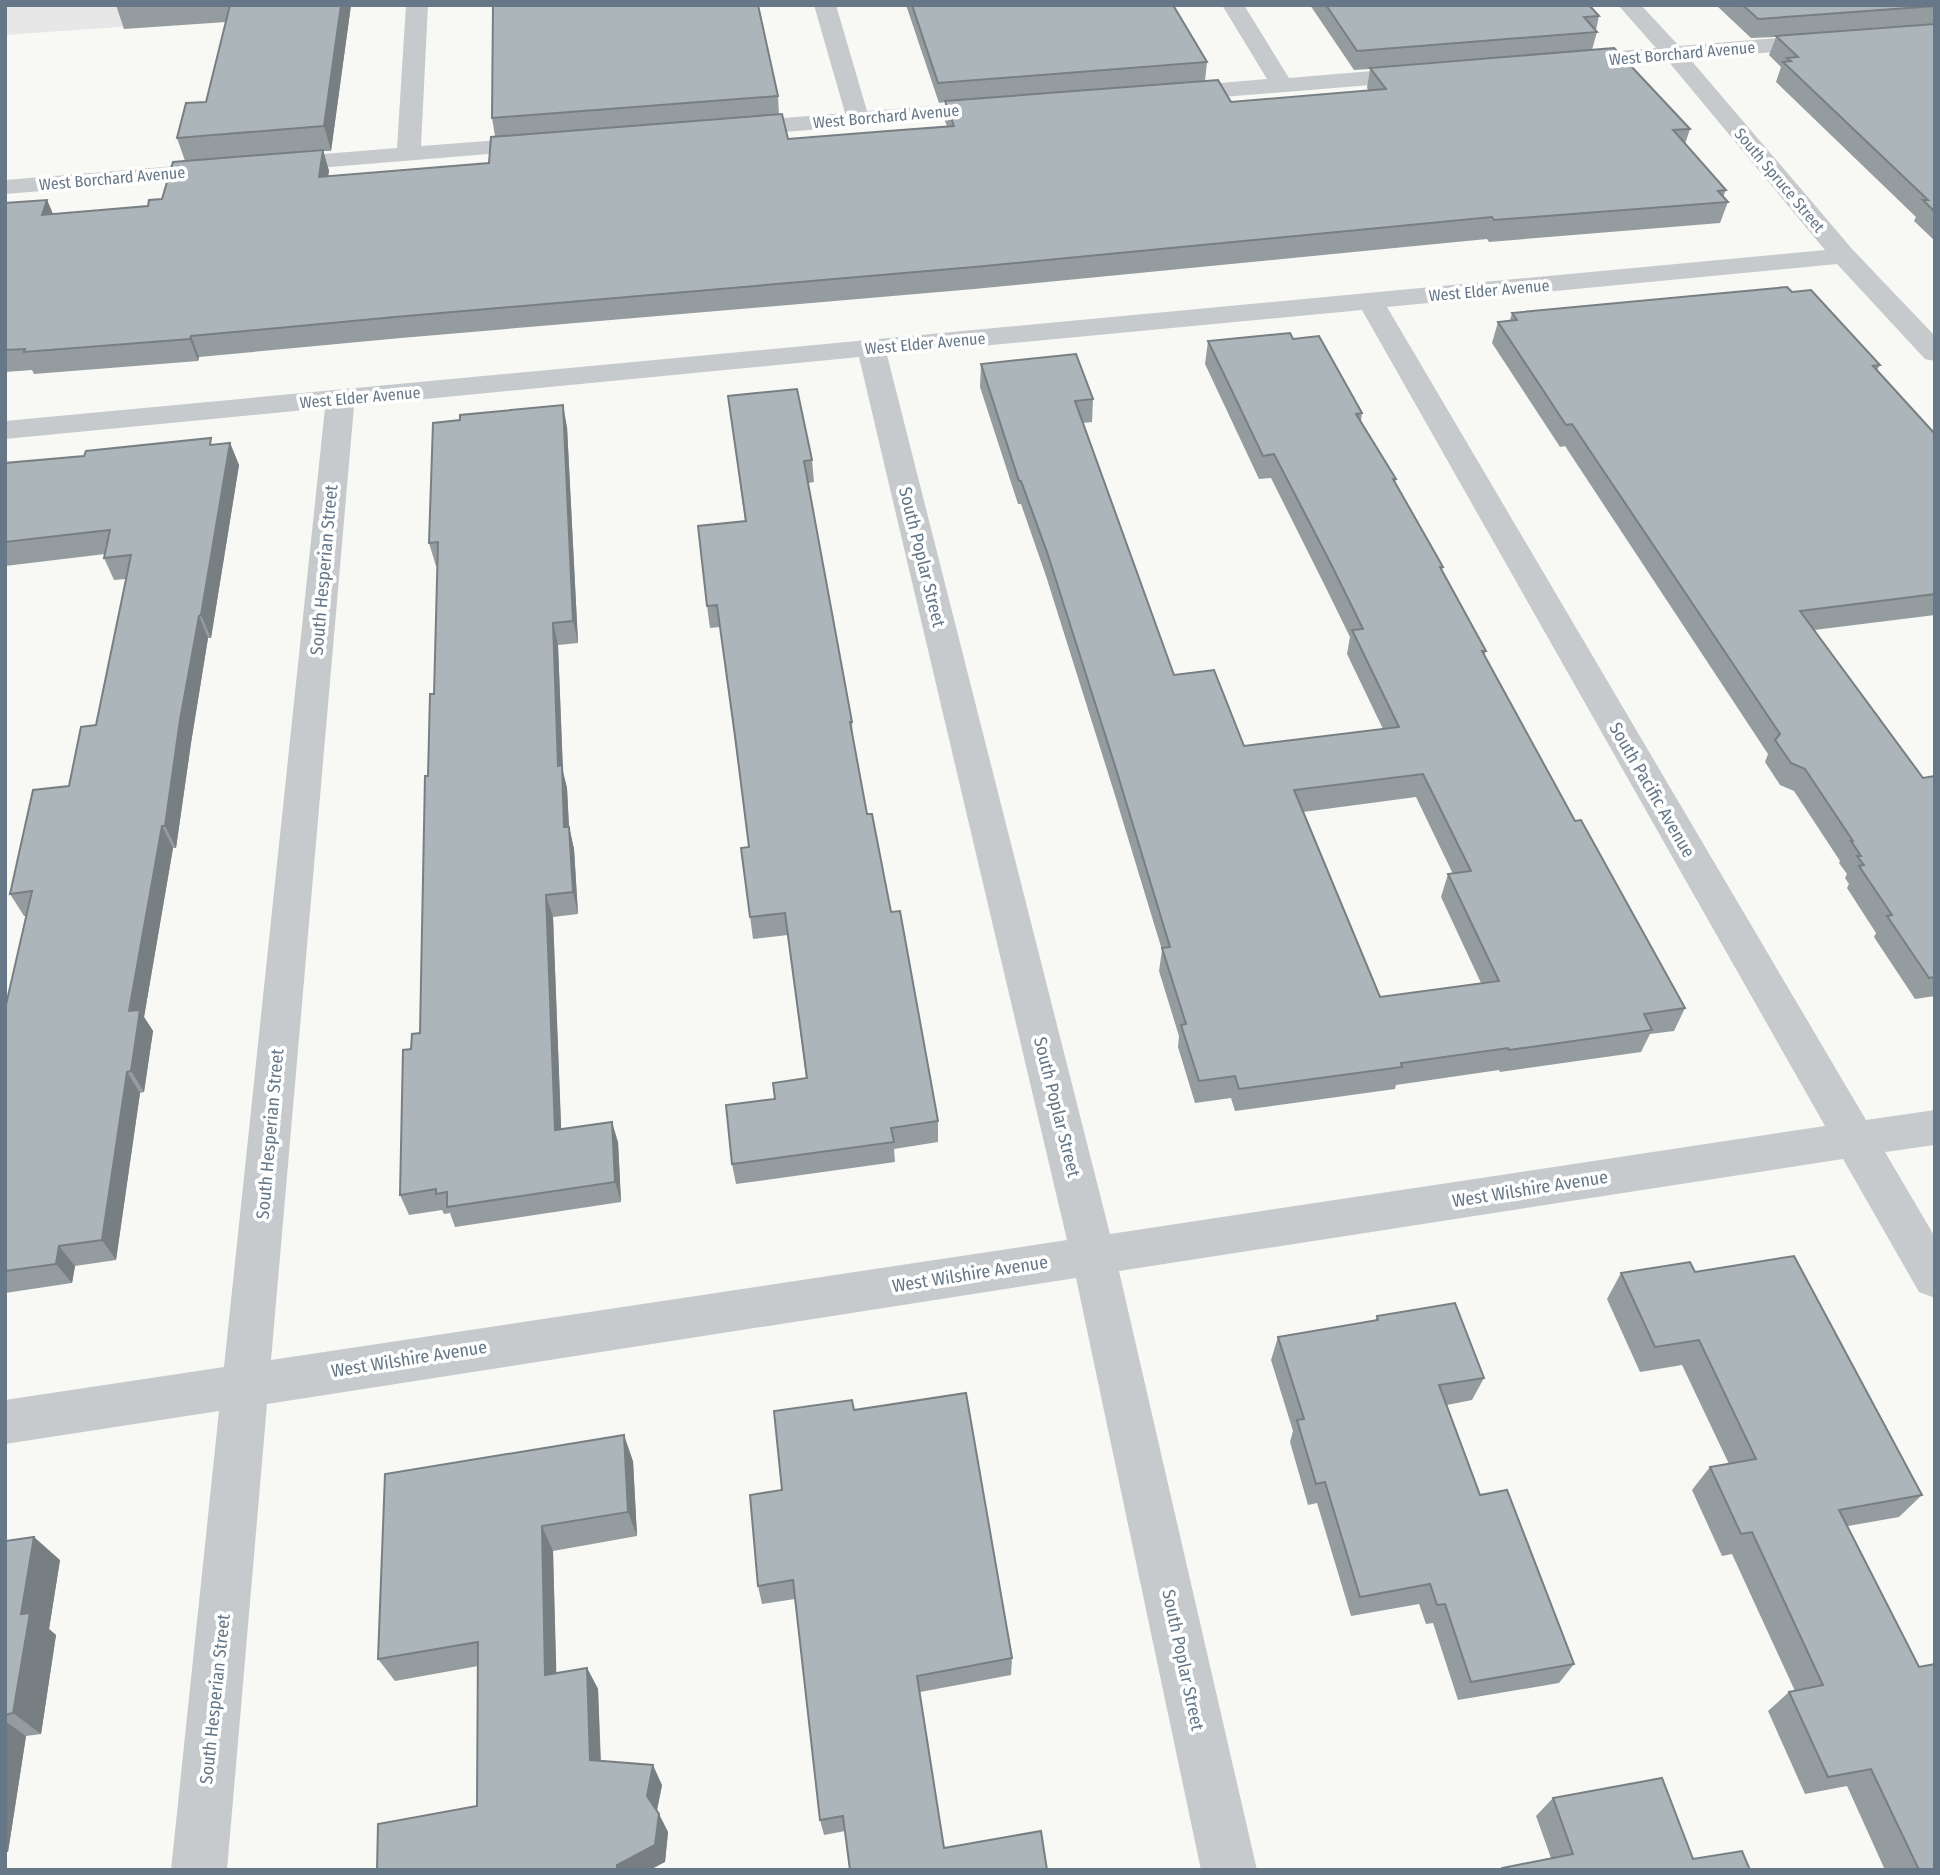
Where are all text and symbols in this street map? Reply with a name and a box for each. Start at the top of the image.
street label: West Borchard Avenue [1608,38,1756,69]
street label: West Borchard Avenue [812,101,960,132]
street label: South Spruce Street [1731,124,1829,237]
street label: West Borchard Avenue [38,163,186,194]
street label: West Elder Avenue [1428,276,1550,305]
street label: West Elder Avenue [864,329,986,358]
street label: West Elder Avenue [299,383,421,412]
street label: South Hesperian Street [306,484,342,656]
street label: South Poplar Street [894,485,950,629]
street label: South Pacific Avenue [1604,719,1700,862]
street label: South Poplar Street [1029,1035,1085,1179]
street label: South Hesperian Street [252,1048,288,1220]
street label: West Wilshire Avenue [1451,1166,1610,1212]
street label: West Wilshire Avenue [891,1251,1050,1297]
street label: West Wilshire Avenue [330,1336,489,1382]
street label: South Poplar Street [1157,1587,1209,1733]
street label: South Hesperian Street [195,1613,235,1785]

